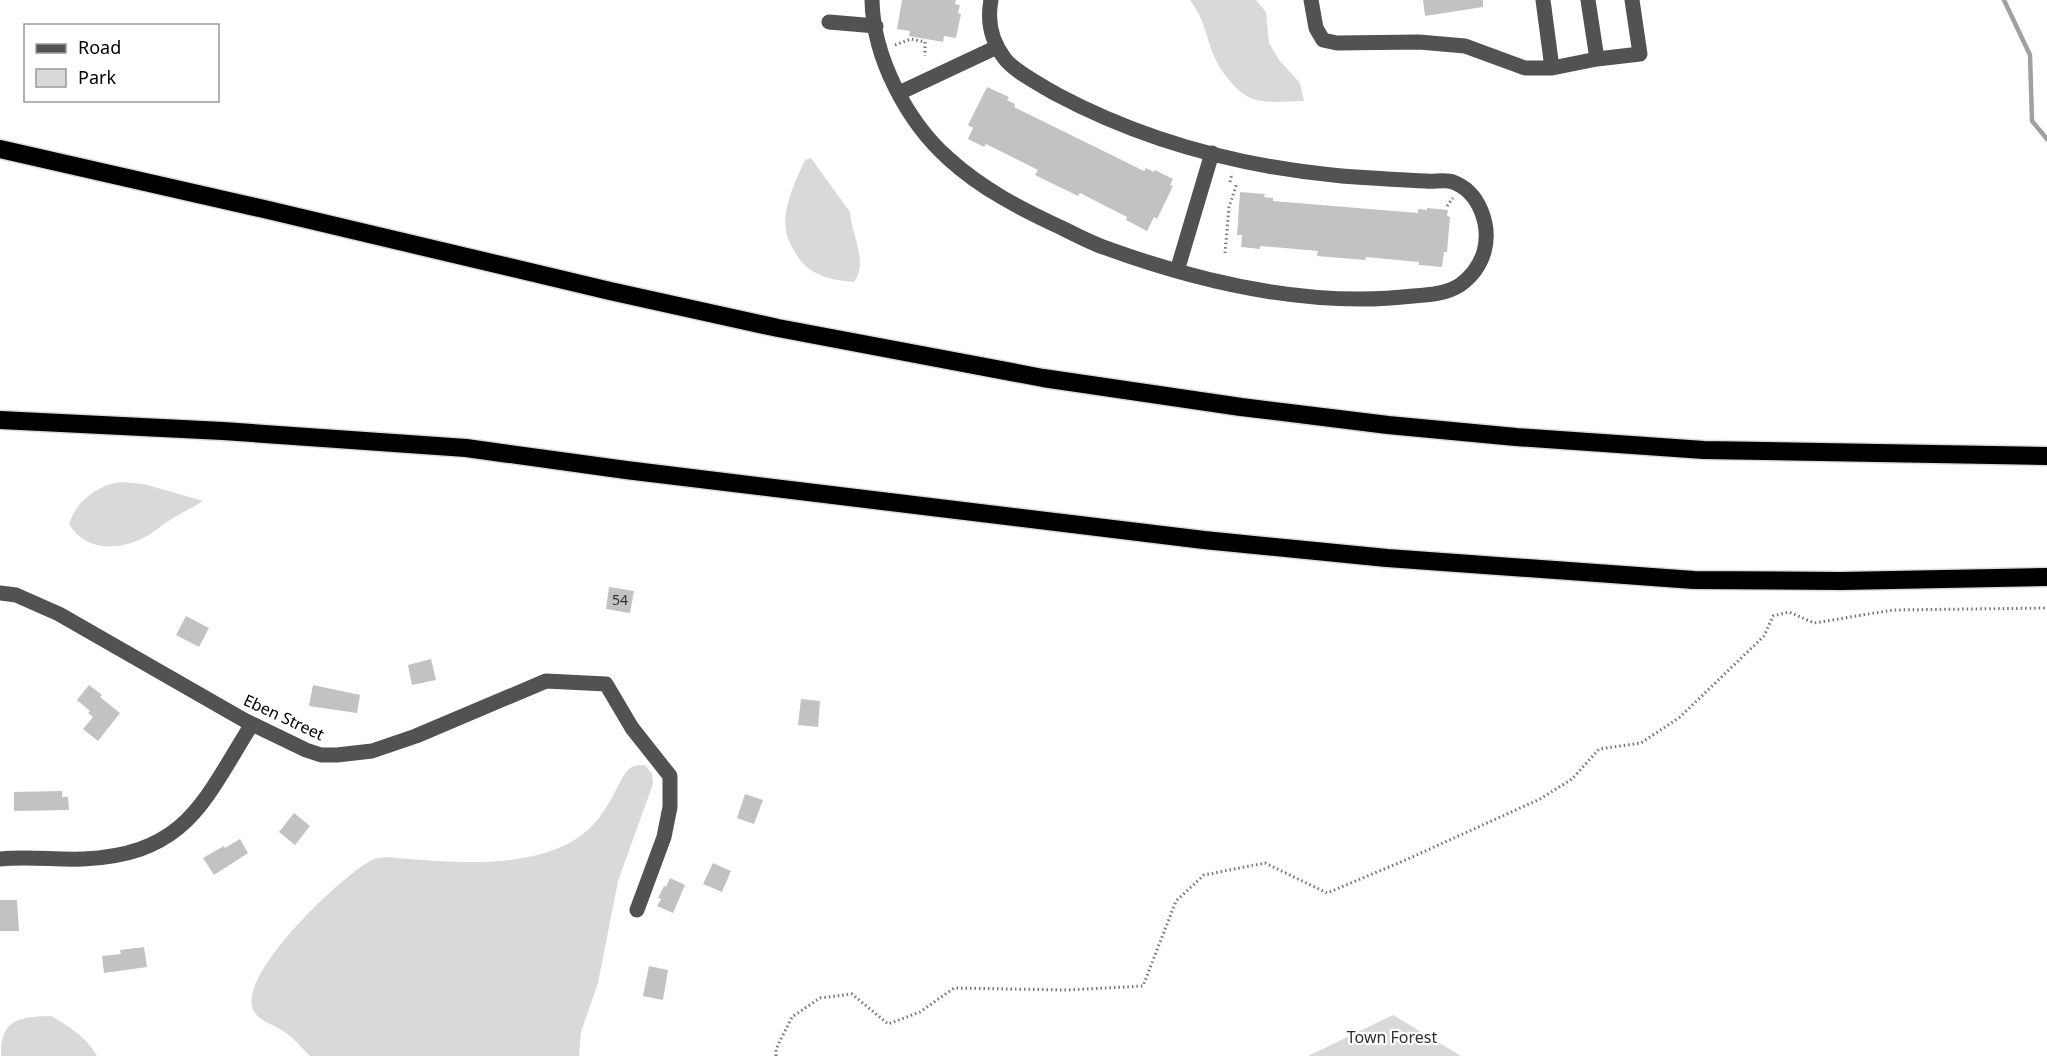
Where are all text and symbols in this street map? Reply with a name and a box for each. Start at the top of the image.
legend [24,24,219,102]
text: Road [78,35,121,59]
text: Park [78,65,116,89]
house number: 54 [612,590,628,609]
street label: Eben Street [240,689,328,745]
park label: Town Forest [1347,1026,1437,1048]

